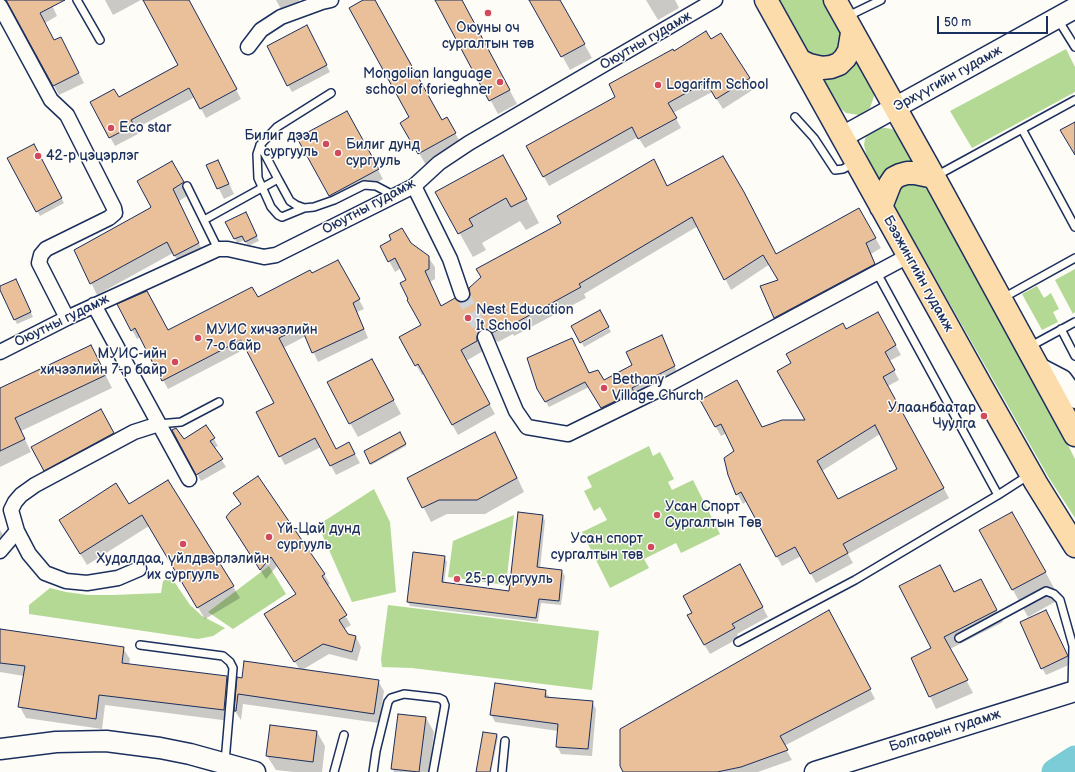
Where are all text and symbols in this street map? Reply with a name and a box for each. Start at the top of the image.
marker: Оюуны оч сургалтын төв [483,8,493,18]
street label: Оюутны гудамж [597,8,695,74]
scale bar [939,8,1050,34]
text: 50 m [944,15,971,30]
place label: Оюуны оч сургалтын төв [442,20,534,52]
street label: Эрхүүгийн гудамж [891,42,1005,116]
place label: Mongolian language school of forieghner [363,66,492,98]
marker: Mongolian language school of forieghner [495,77,505,87]
place label: Logarifm School [666,77,768,93]
marker: Logarifm School [653,80,663,90]
place label: Eco star [119,120,171,136]
marker: Eco star [106,123,116,133]
place label: Билиг дээд сургууль [244,128,318,160]
place label: Билиг дунд сургууль [346,137,420,170]
marker: Билиг дээд сургууль [321,139,331,149]
place label: 42-р цэцэрлэг [46,148,139,164]
marker: Билиг дунд сургууль [333,148,343,158]
marker: 42-р цэцэрлэг [33,151,43,161]
street label: Оюутны гудамж [320,175,418,239]
street label: Бээжингийн гудамж [879,213,957,335]
street label: Оюутны гудамж [12,291,112,351]
place label: Nest Education It School [476,302,574,334]
marker: Nest Education It School [463,313,473,323]
place label: МУИС хичээлийн 7-о байр [206,322,318,354]
marker: МУИС хичээлийн 7-о байр [193,333,203,343]
place label: МУИС-ийн хичээлийн 7-р байр [40,346,167,378]
marker: МУИС-ийн хичээлийн 7-р байр [170,357,180,367]
place label: Bethany Village Church [612,372,704,404]
marker: Bethany Village Church [599,383,609,393]
place label: Улаанбаатар Чуулга [888,400,976,432]
marker: Улаанбаатар Чуулга [979,411,989,421]
place label: Усан Спорт Сургалтын Төв [665,499,762,532]
marker: Усан Спорт Сургалтын Төв [652,510,662,520]
place label: Үй-Цай дунд сургууль [277,521,360,554]
place label: Усан спорт сургалтын төв [551,531,643,564]
marker: Үй-Цай дунд сургууль [264,532,274,542]
marker: Худалдаа, үйлдвэрлэлийн их сургууль [178,539,188,549]
marker: Усан спорт сургалтын төв [646,542,656,552]
place label: Худалдаа, үйлдвэрлэлийн их сургууль [97,551,269,584]
place label: 25-р сургууль [465,571,553,587]
marker: 25-р сургууль [452,574,462,584]
street label: Болгарын гудамж [887,706,1003,756]

